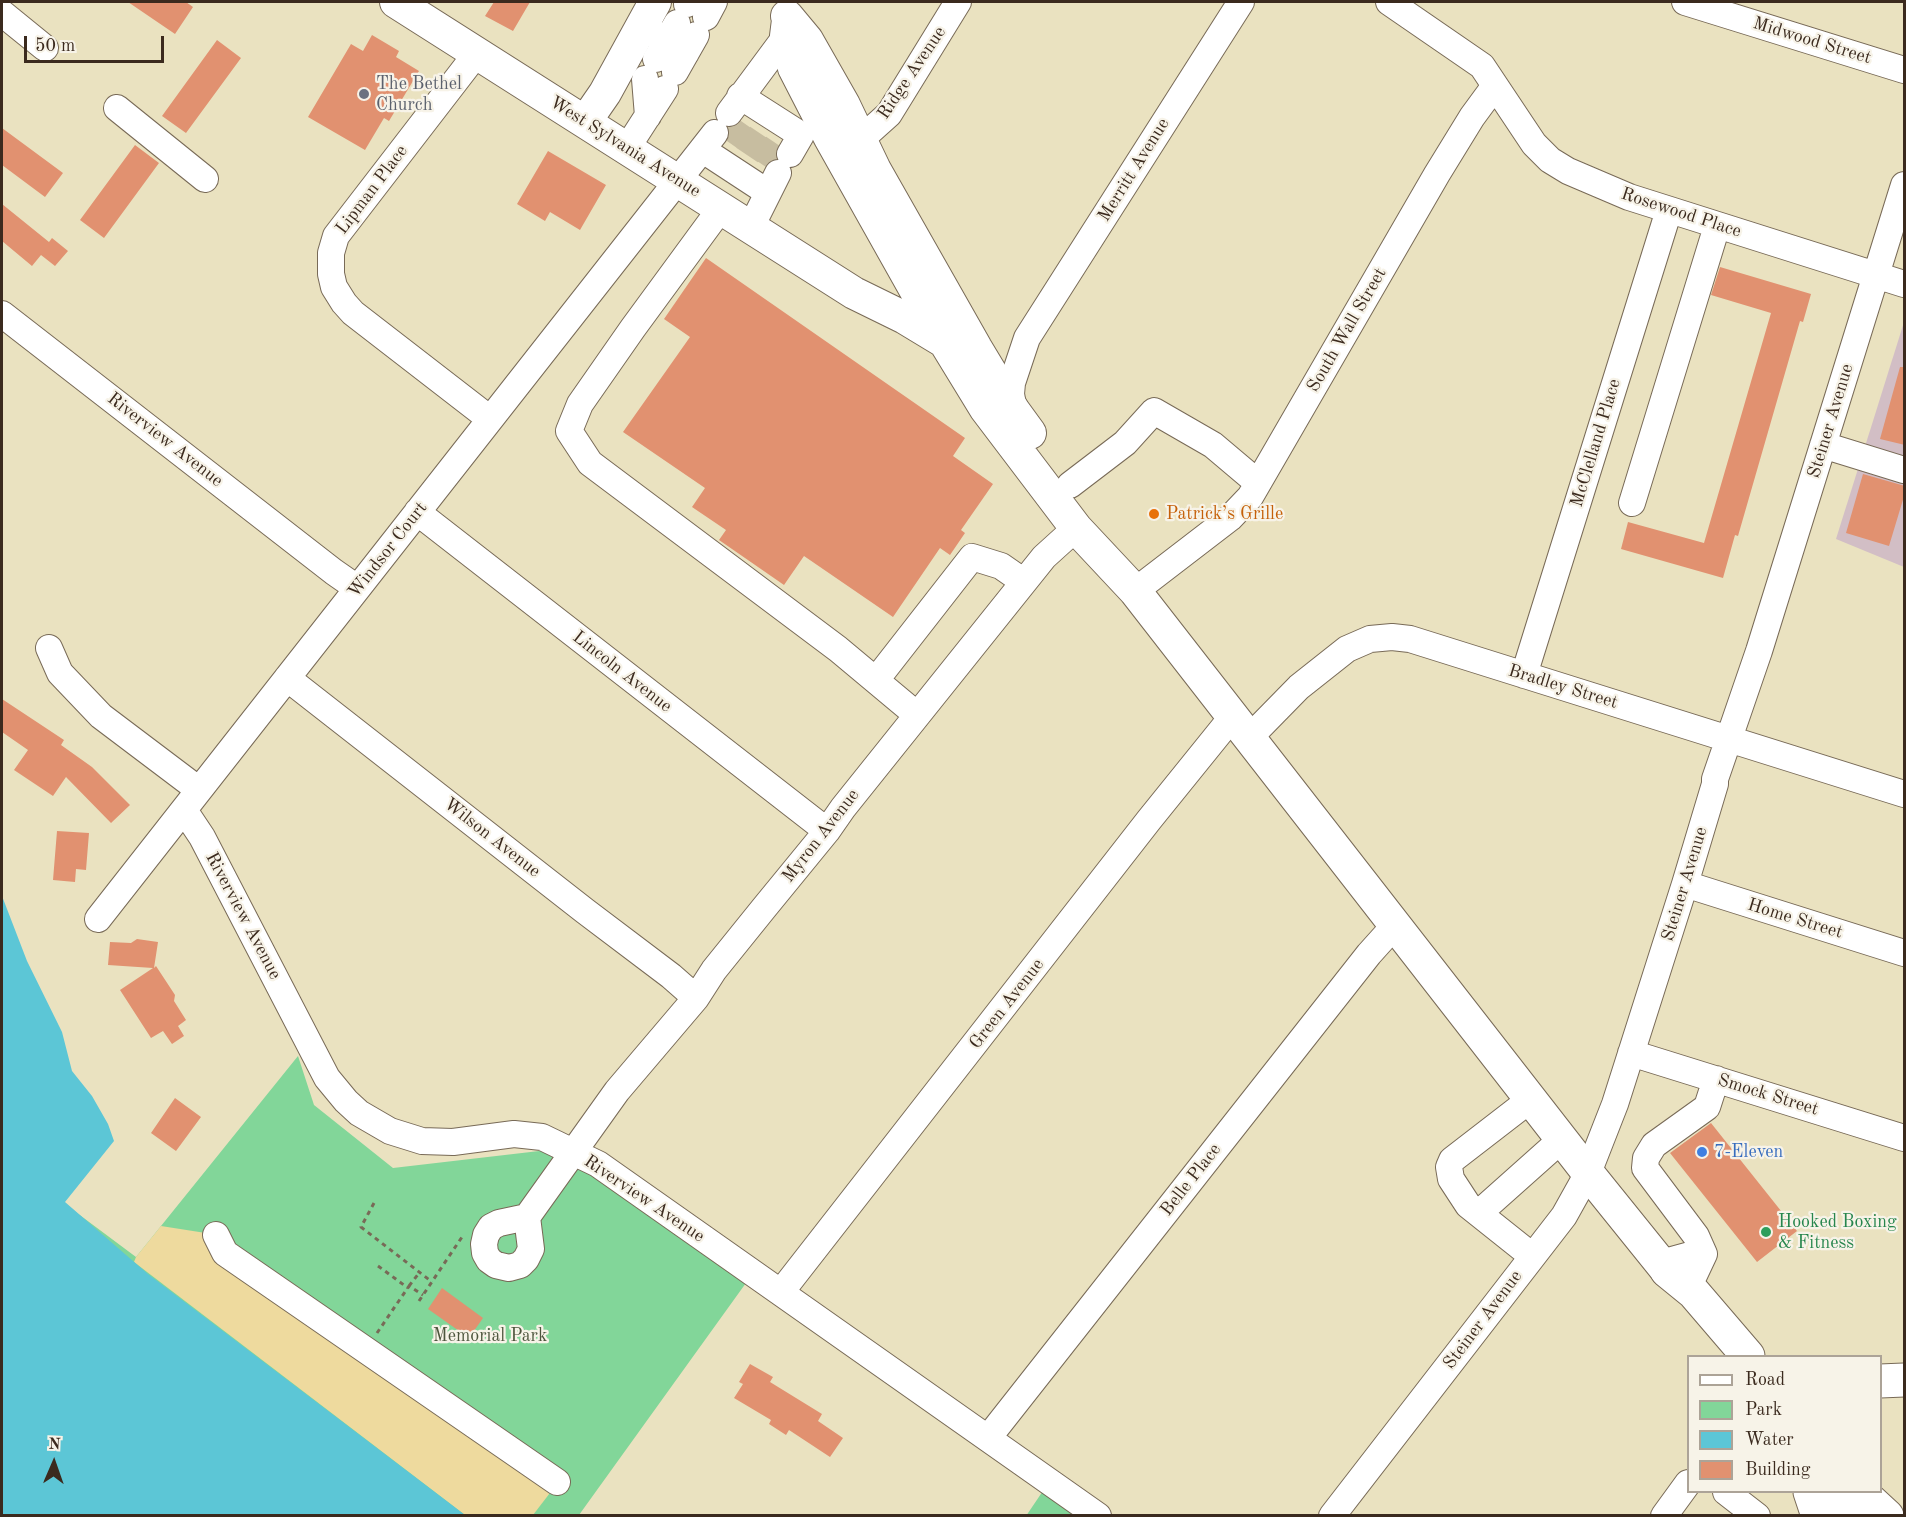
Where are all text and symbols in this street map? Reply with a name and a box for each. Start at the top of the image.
street label: Midwood Street [1750,13,1874,69]
street label: Ridge Avenue [873,22,951,124]
scale bar [27,24,166,62]
text: 50 m [35,37,75,55]
place label: The Bethel Church [376,73,462,116]
marker: The Bethel Church [357,87,371,101]
street label: West Sylvania Avenue [545,92,705,202]
street label: Merritt Avenue [1094,114,1174,226]
street label: Lipman Place [331,141,413,239]
street label: Rosewood Place [1618,183,1744,243]
street label: South Wall Street [1303,264,1391,396]
street label: Steiner Avenue [1803,361,1859,481]
street label: McClelland Place [1566,376,1626,510]
street label: Riverview Avenue [103,388,227,492]
street label: Windsor Court [344,498,432,602]
place label: Patrick’s Grille [1166,503,1283,525]
marker: Patrick’s Grille [1147,507,1161,521]
street label: Lincoln Avenue [568,626,676,718]
street label: Bradley Street [1506,660,1620,714]
street label: Myron Avenue [778,785,864,887]
street label: Wilson Avenue [439,794,545,882]
street label: Steiner Avenue [1657,824,1713,944]
street label: Riverview Avenue [200,849,286,983]
street label: Home Street [1745,894,1845,944]
street label: Green Avenue [965,954,1049,1054]
street label: Smock Street [1715,1069,1821,1121]
street label: Belle Place [1156,1140,1226,1220]
place label: 7-Eleven [1714,1141,1783,1163]
marker: 7-Eleven [1695,1145,1709,1159]
street label: Riverview Avenue [580,1151,708,1247]
place label: Hooked Boxing & Fitness [1778,1211,1897,1254]
marker: Hooked Boxing & Fitness [1759,1225,1773,1239]
street label: Steiner Avenue [1439,1266,1527,1374]
park label: Memorial Park [433,1325,547,1347]
legend [1687,1355,1882,1493]
text: Road [1745,1371,1785,1389]
text: Park [1745,1401,1782,1419]
text: Water [1745,1431,1794,1449]
north arrow [24,1433,84,1493]
text: N [48,1437,61,1453]
text: Building [1745,1461,1810,1479]

